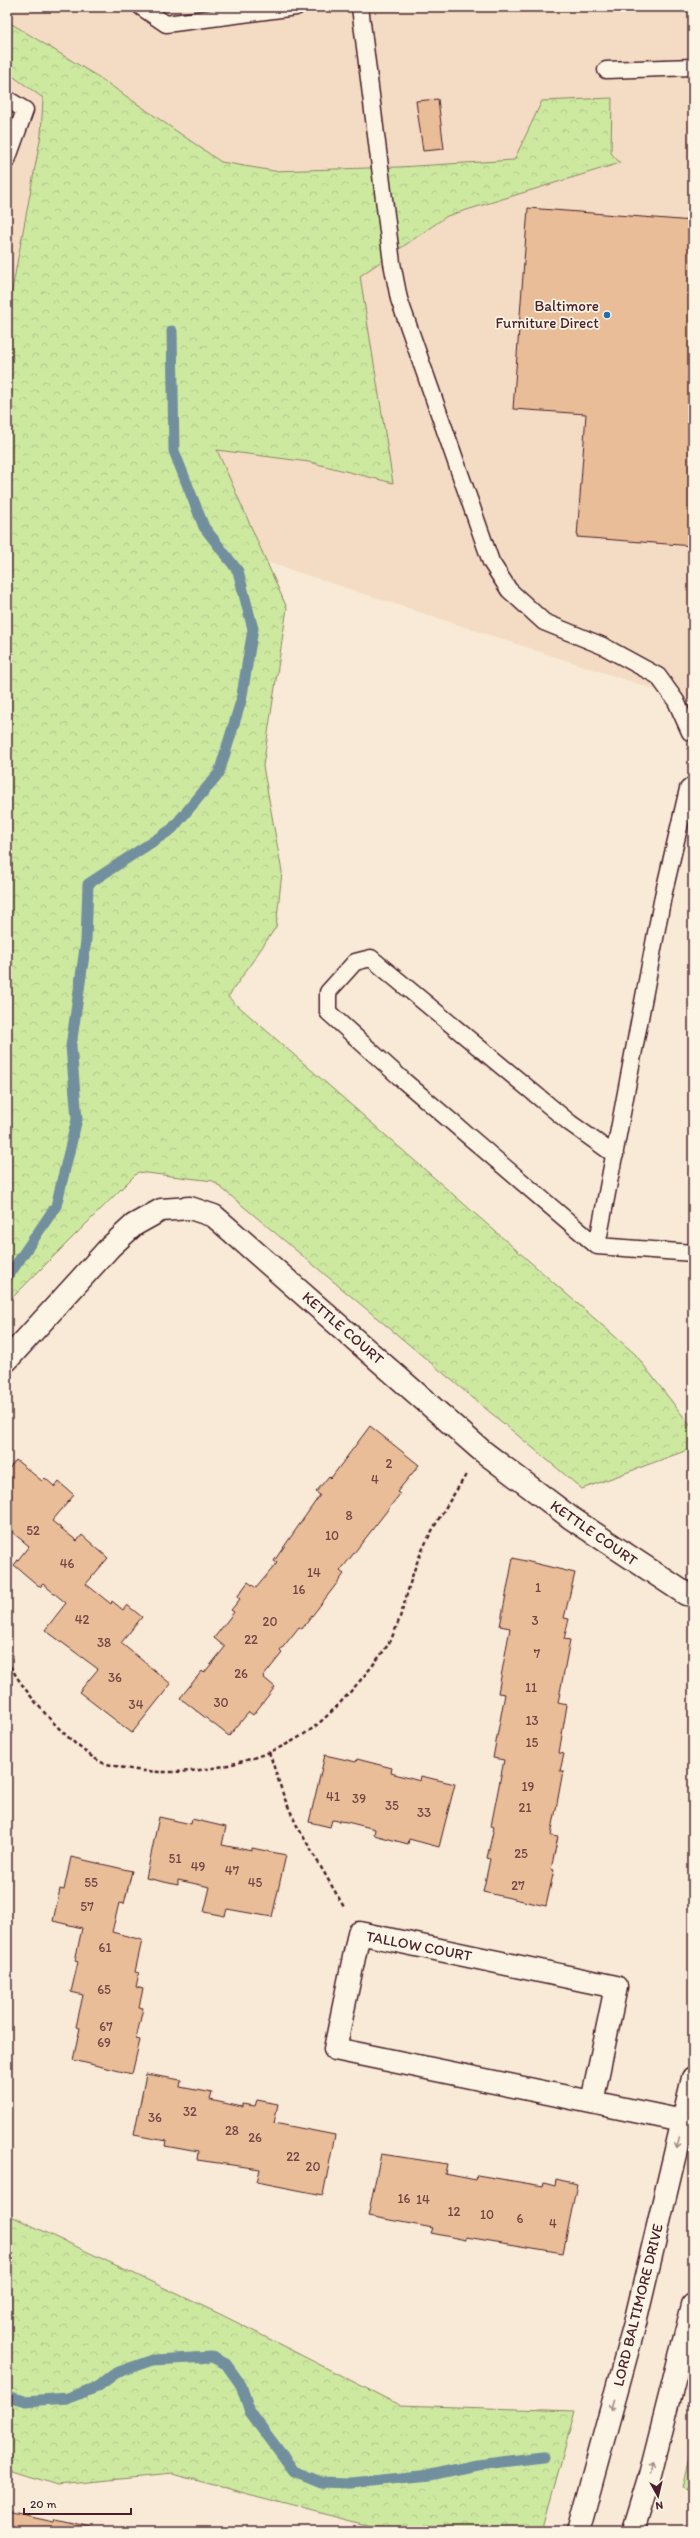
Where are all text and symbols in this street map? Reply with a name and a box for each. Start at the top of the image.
place label: Baltimore Furniture Direct [496,297,599,332]
marker: Baltimore Furniture Direct [602,310,612,320]
street label: KETTLE COURT [299,1288,388,1369]
house number: 2 [386,1456,393,1471]
house number: 4 [371,1472,379,1487]
street label: KETTLE COURT [547,1496,641,1570]
house number: 8 [345,1508,353,1523]
house number: 52 [26,1523,40,1538]
house number: 10 [325,1528,339,1543]
house number: 46 [60,1556,74,1571]
house number: 14 [307,1565,321,1580]
house number: 1 [535,1580,541,1595]
house number: 16 [293,1582,306,1597]
house number: 42 [75,1612,89,1627]
house number: 3 [531,1613,539,1628]
house number: 20 [263,1614,277,1629]
house number: 22 [244,1632,258,1647]
house number: 38 [97,1635,111,1650]
house number: 7 [534,1646,541,1661]
house number: 26 [234,1666,248,1681]
house number: 36 [108,1670,122,1685]
house number: 11 [525,1680,537,1695]
house number: 30 [213,1695,229,1710]
house number: 34 [129,1697,144,1712]
house number: 13 [525,1713,539,1728]
house number: 15 [526,1735,539,1750]
house number: 19 [522,1779,535,1794]
house number: 41 [326,1789,340,1804]
house number: 39 [352,1791,366,1806]
house number: 35 [385,1798,399,1813]
house number: 21 [519,1800,531,1815]
house number: 33 [417,1805,431,1820]
house number: 25 [514,1846,528,1861]
house number: 51 [169,1851,181,1866]
house number: 49 [191,1859,206,1874]
house number: 47 [225,1863,240,1878]
house number: 55 [84,1875,98,1890]
house number: 45 [248,1875,262,1890]
house number: 27 [511,1878,525,1893]
house number: 57 [80,1899,94,1914]
street label: TALLOW COURT [365,1927,474,1965]
house number: 61 [99,1940,111,1955]
house number: 65 [97,1982,111,1997]
house number: 67 [99,2019,113,2034]
house number: 69 [97,2035,111,2050]
house number: 32 [183,2104,197,2119]
house number: 36 [148,2110,162,2125]
house number: 28 [225,2123,239,2138]
house number: 26 [248,2130,262,2145]
one-way arrow [674,2136,681,2149]
house number: 22 [286,2149,300,2164]
house number: 20 [306,2159,320,2174]
house number: 16 [398,2191,411,2206]
house number: 14 [416,2192,430,2207]
house number: 12 [448,2204,461,2219]
house number: 10 [480,2207,494,2222]
house number: 6 [517,2211,524,2226]
house number: 4 [549,2216,557,2231]
street label: LORD BALTIMORE DRIVE [609,2222,667,2388]
one-way arrow [609,2398,616,2411]
one-way arrow [649,2461,656,2474]
north arrow [638,2476,678,2516]
scale bar [24,2490,131,2516]
text: 20 m [30,2497,57,2511]
text: N [655,2498,664,2512]

